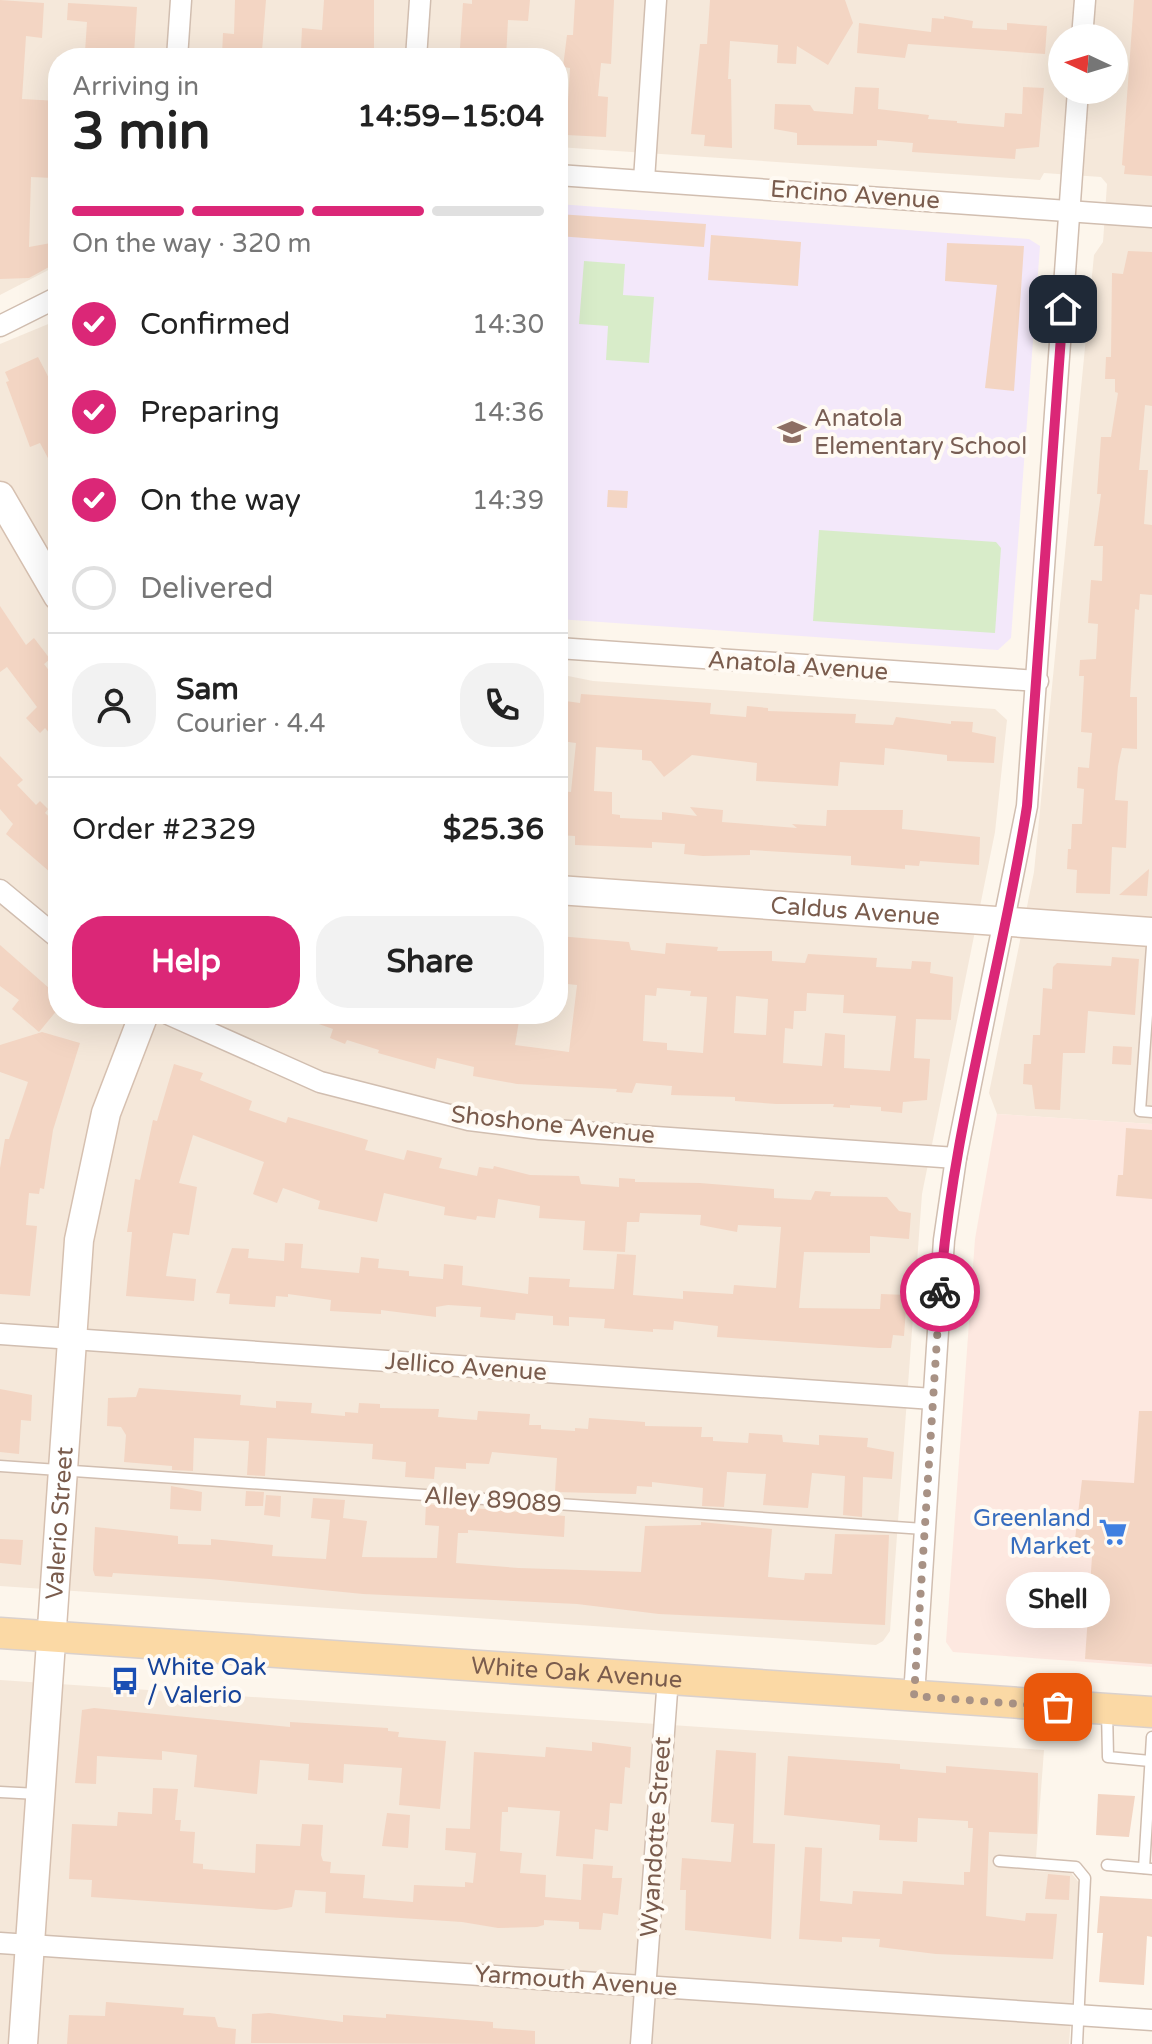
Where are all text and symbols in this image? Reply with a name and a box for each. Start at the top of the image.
north arrow [1048,24,1128,104]
map controls [1048,24,1128,104]
text: Arriving in [72,71,199,102]
text: 14:59–15:04 [357,98,544,135]
text: 3 min [72,100,211,163]
street label: Encino Avenue [769,175,941,215]
text: On the way · 320 m [72,228,311,259]
pin [1029,275,1097,343]
icon: home [1041,287,1085,331]
icon: check [72,302,116,346]
text: Confirmed [140,306,291,343]
text: 14:30 [472,309,544,340]
icon: check [72,390,116,434]
text: Preparing [140,394,280,431]
text: 14:36 [472,397,544,428]
place label: Anatola Elementary School [814,404,1027,461]
school or university icon: Anatola Elementary School [777,417,807,447]
icon: check [72,478,116,522]
text: On the way [140,482,301,519]
text: 14:39 [472,485,544,516]
text: Delivered [140,570,274,607]
street label: Anatola Avenue [707,645,889,687]
button: person [72,663,156,747]
button: phone [460,663,544,747]
text: Sam [176,671,239,708]
text: Courier · 4.4 [176,708,326,739]
text: Order #2329 [72,811,256,848]
text: $25.36 [443,811,544,848]
street label: Caldus Avenue [770,891,941,931]
button: Help [72,916,300,1008]
button: Share [316,916,544,1008]
street label: Shoshone Avenue [450,1100,656,1150]
courier [900,1252,980,1332]
icon: bike [918,1270,962,1314]
street label: Jellico Avenue [384,1347,548,1387]
street label: Valerio Street [39,1446,79,1601]
street label: Alley 89089 [423,1481,563,1519]
place label: Greenland Market [973,1504,1091,1561]
supermarket icon: Greenland Market [1098,1517,1128,1547]
callout: Shell [1006,1571,1110,1627]
text: Shell [1028,1584,1088,1615]
street label: White Oak Avenue [470,1651,683,1694]
place label: White Oak / Valerio [147,1653,267,1710]
bus stop icon: White Oak / Valerio [110,1666,140,1696]
pin [1024,1673,1092,1741]
icon: bag [1036,1685,1080,1729]
street label: Wyandotte Street [635,1736,677,1938]
street label: Yarmouth Avenue [474,1959,678,2003]

